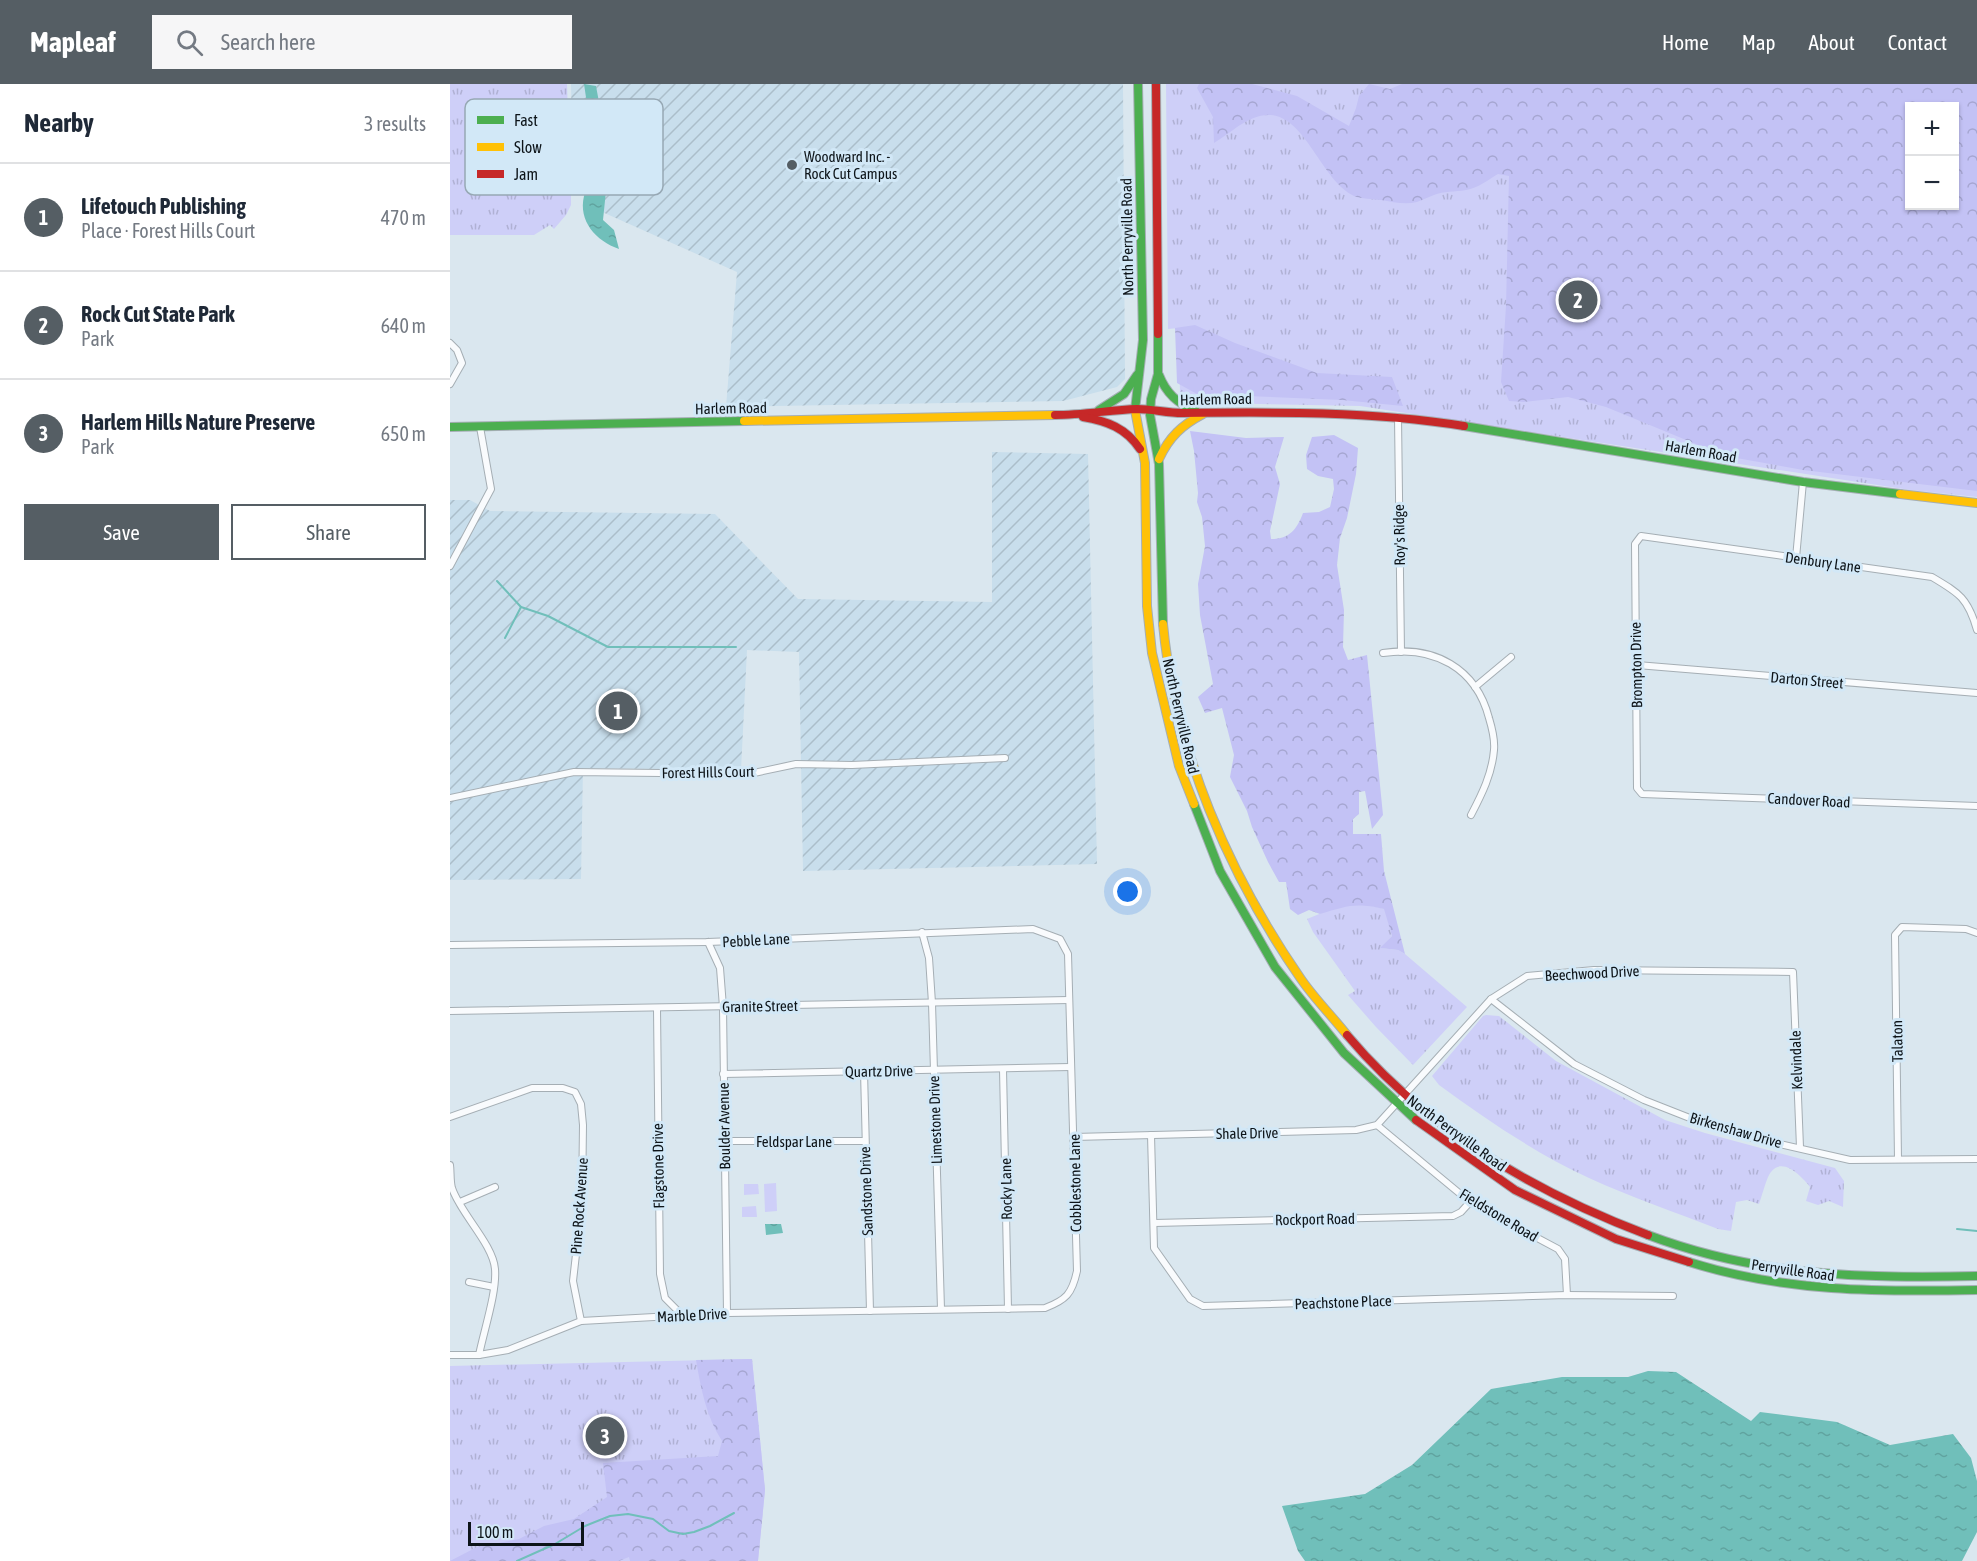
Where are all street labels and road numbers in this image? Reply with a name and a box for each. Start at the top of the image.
street label: North Perryville Road [1117,178,1137,296]
street label: Harlem Road [1180,390,1252,408]
street label: Harlem Road [695,399,767,417]
street label: Harlem Road [1664,436,1738,466]
street label: Roy's Ridge [1390,504,1408,566]
street label: Denbury Lane [1784,548,1862,576]
street label: Brompton Drive [1627,622,1645,708]
street label: North Perryville Road [1159,657,1203,775]
street label: Darton Street [1770,668,1844,692]
street label: Forest Hills Court [661,763,755,781]
street label: Candover Road [1767,789,1851,811]
street label: Pebble Lane [722,930,790,950]
street label: Beechwood Drive [1544,962,1640,984]
street label: Granite Street [722,997,798,1015]
street label: Talaton [1888,1020,1906,1062]
street label: Kelvindale [1786,1030,1806,1090]
street label: Quartz Drive [845,1062,913,1080]
street label: Limestone Drive [925,1075,945,1165]
street label: Boulder Avenue [715,1082,733,1170]
street label: North Perryville Road [1404,1092,1510,1174]
street label: Birkenshaw Drive [1688,1109,1784,1151]
street label: Flagstone Drive [649,1123,667,1209]
street label: Shale Drive [1216,1124,1279,1142]
street label: Feldspar Lane [756,1133,832,1150]
street label: Cobblestone Lane [1066,1134,1084,1232]
street label: Sandstone Drive [856,1146,876,1236]
street label: Pine Rock Avenue [567,1157,591,1255]
street label: Rocky Lane [997,1158,1015,1220]
street label: Fieldstone Road [1457,1185,1541,1245]
street label: Rockport Road [1275,1210,1355,1228]
street label: Perryville Road [1750,1256,1836,1284]
street label: Peachstone Place [1294,1292,1392,1312]
street label: Marble Drive [656,1305,728,1325]

